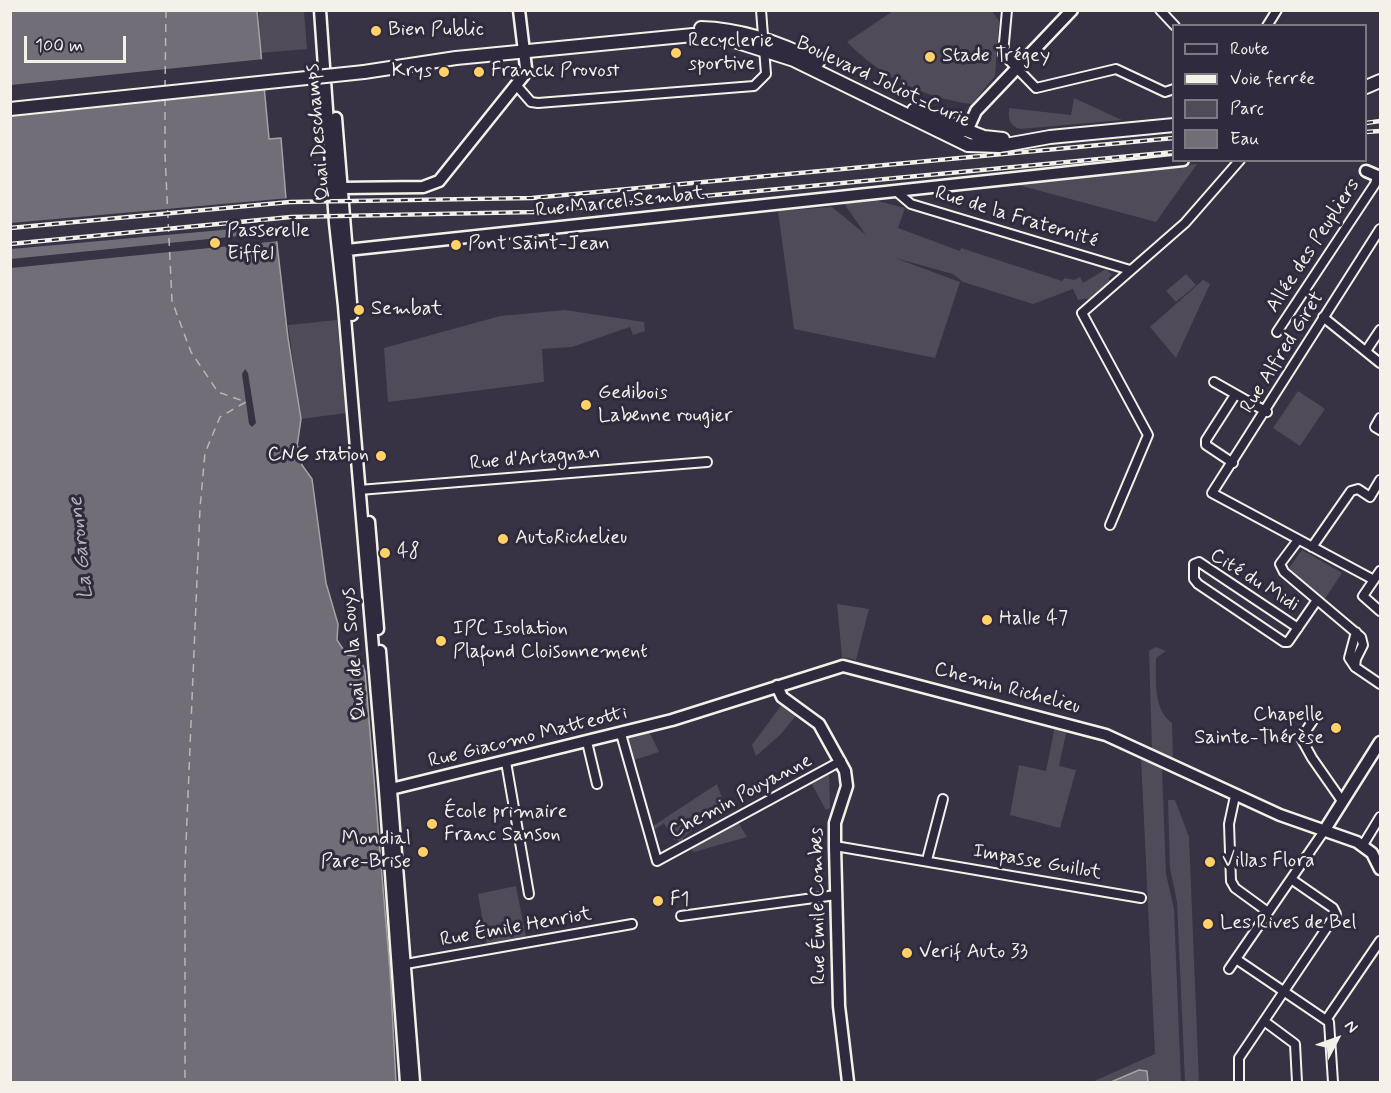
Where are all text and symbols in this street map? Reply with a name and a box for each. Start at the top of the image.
place label: Bien Public [388,19,484,43]
scale bar [27,24,129,62]
marker: Bien Public [369,24,383,38]
legend [1172,24,1367,162]
place label: Recyclerie sportive [688,30,774,77]
street label: Boulevard Joliot-Curie [792,32,974,134]
text: 100 m [35,34,83,58]
text: Route [1230,37,1269,61]
place label: Stade Trégey [942,45,1050,69]
marker: Recyclerie sportive [669,46,683,60]
marker: Stade Trégey [923,50,937,64]
place label: Krys [392,60,432,84]
place label: Franck Provost [491,60,620,84]
street label: Quai Deschamps [301,62,337,202]
marker: Krys [437,65,451,79]
marker: Franck Provost [472,65,486,79]
text: Voie ferrée [1230,67,1315,91]
text: Parc [1230,97,1264,121]
text: Eau [1230,127,1259,151]
street label: Allée des Peupliers [1262,174,1366,318]
street label: Rue Marcel Sembat [534,182,706,224]
street label: Rue de la Fraternité [932,182,1100,254]
place label: Passerelle Eiffel [227,220,310,267]
place label: Pont Saint-Jean [468,233,610,257]
marker: Passerelle Eiffel [208,236,222,250]
marker: Pont Saint-Jean [449,238,463,252]
street label: Rue Alfred Giret [1236,288,1330,418]
place label: Sembat [371,298,442,322]
marker: Sembat [352,303,366,317]
place label: Gedibois Labenne rougier [598,382,733,429]
marker: Gedibois Labenne rougier [579,398,593,412]
street label: Rue d'Artagnan [469,441,601,477]
place label: CNG station [267,444,369,468]
marker: CNG station [374,449,388,463]
water label: La Garonne [64,496,100,600]
place label: AutoRichelieu [515,527,627,551]
marker: AutoRichelieu [496,532,510,546]
place label: 48 [397,541,420,565]
street label: Cité du Midi [1205,544,1303,618]
marker: 48 [378,546,392,560]
street label: Quai de la Souys [337,587,373,721]
place label: Halle 47 [999,608,1068,632]
marker: Halle 47 [980,613,994,627]
place label: IPC Isolation Plafond Cloisonnement [453,618,648,665]
marker: IPC Isolation Plafond Cloisonnement [434,634,448,648]
street label: Chemin Richelieu [931,658,1083,720]
street label: Rue Giacomo Matteotti [426,702,630,774]
place label: Chapelle Sainte-Thérèse [1194,704,1324,751]
marker: Chapelle Sainte-Thérèse [1329,721,1343,735]
street label: Chemin Pouyanne [665,749,817,845]
place label: École primaire Franc Sanson [444,801,567,848]
marker: École primaire Franc Sanson [425,817,439,831]
street label: Rue Émile Combes [806,827,832,985]
place label: Mondial Pare-Brise [321,828,411,875]
street label: Impasse Guillot [971,840,1103,886]
marker: Mondial Pare-Brise [416,845,430,859]
place label: Villas Flora [1222,850,1315,874]
marker: Villas Flora [1203,855,1217,869]
place label: F1 [670,889,690,913]
marker: F1 [651,894,665,908]
street label: Rue Émile Henriot [438,903,594,953]
place label: Les Rives de Bel [1220,912,1356,936]
marker: Les Rives de Bel [1201,917,1215,931]
place label: Verif Auto 33 [919,941,1028,965]
marker: Verif Auto 33 [900,946,914,960]
north arrow [1307,1009,1367,1069]
text: N [1340,1016,1362,1038]

